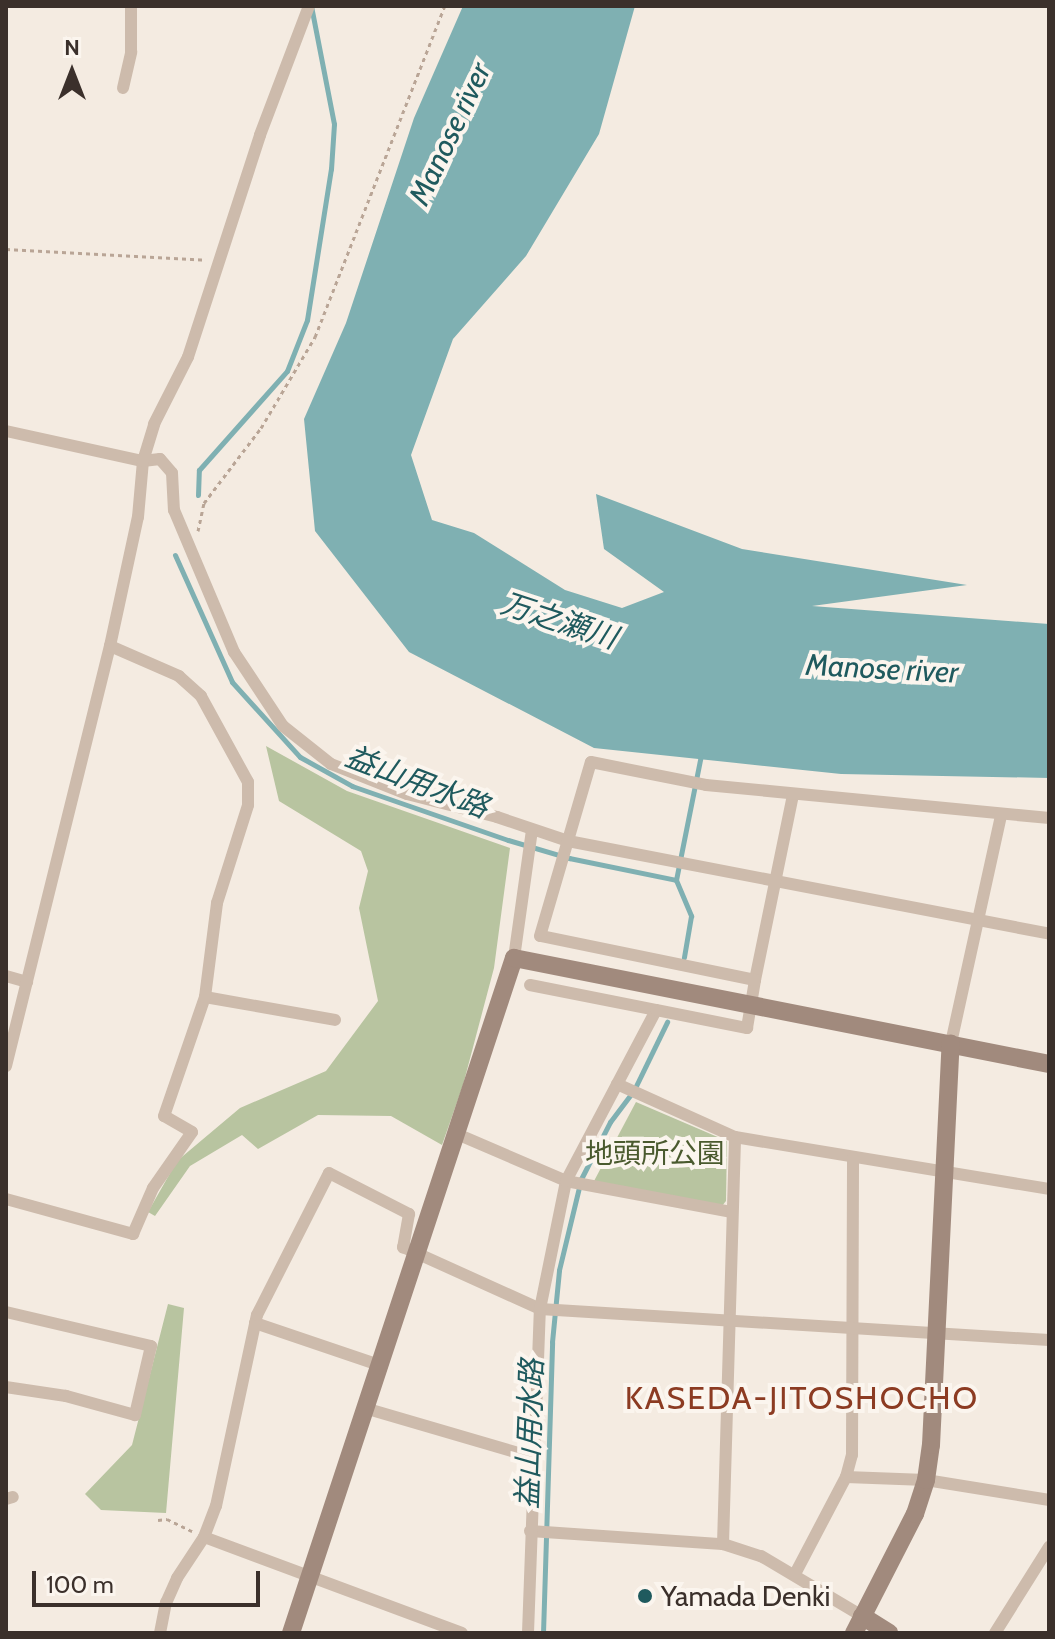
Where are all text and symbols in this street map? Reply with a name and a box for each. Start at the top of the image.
north arrow [32,32,112,112]
text: N [64,34,80,61]
water label: Manose river [401,57,499,211]
water label: 万之瀬川 [496,585,622,657]
water label: Manose river [805,647,959,691]
water label: 益山用水路 [341,738,493,826]
park label: 地頭所公園 [585,1136,725,1170]
water label: 益山用水路 [509,1358,551,1510]
district label: KASEDA-JITOSHOCHO [625,1379,979,1417]
scale bar [36,1555,264,1605]
text: 100 m [46,1570,114,1599]
place label: Yamada Denki [661,1579,830,1613]
marker: Yamada Denki [636,1587,654,1605]

